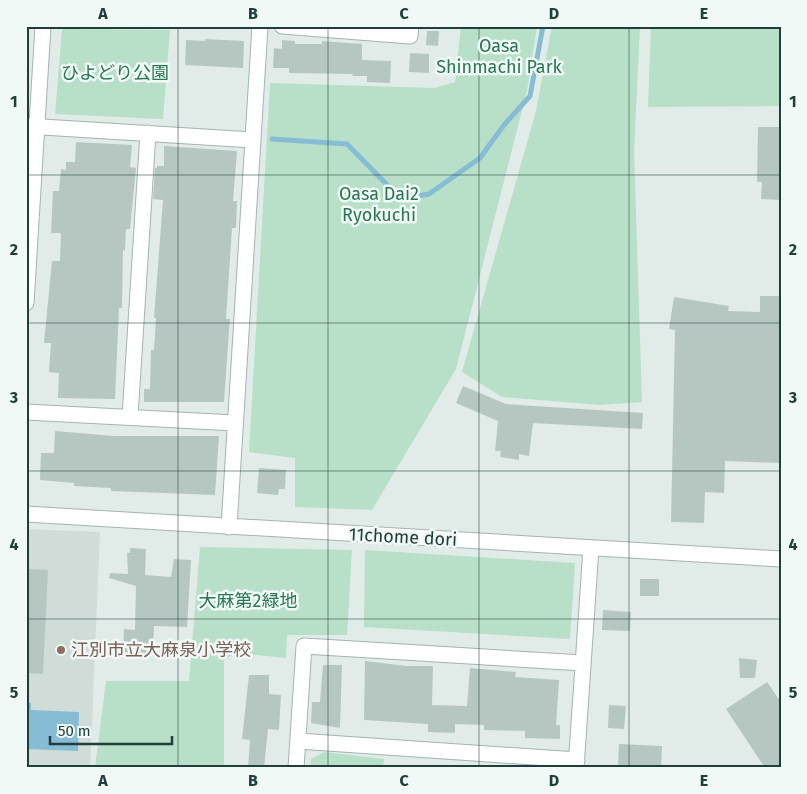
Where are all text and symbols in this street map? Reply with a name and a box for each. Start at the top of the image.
text: A [97,4,108,23]
text: B [248,4,258,23]
text: C [399,4,409,23]
text: D [549,4,559,23]
text: E [700,4,708,23]
park label: Oasa Shinmachi Park [436,35,563,78]
park label: ひよどり公園 [61,62,169,84]
text: 1 [10,92,18,111]
text: 1 [789,92,797,111]
park label: Oasa Dai2 Ryokuchi [339,183,419,226]
text: 2 [10,240,18,259]
text: 2 [789,240,797,259]
text: 3 [9,388,18,407]
text: 3 [788,388,797,407]
street label: 11chome dori [348,523,458,551]
text: 4 [9,535,19,554]
text: 4 [788,535,798,554]
park label: 大麻第2緑地 [199,590,297,612]
place label: 江別市立大麻泉小学校 [71,639,251,661]
marker: 江別市立大麻泉小学校 [55,644,67,656]
text: 5 [10,683,19,702]
text: 5 [789,683,798,702]
scale bar [50,714,172,746]
text: 50 m [58,722,91,740]
text: A [97,771,108,790]
text: B [248,771,258,790]
text: C [399,771,409,790]
text: D [549,771,559,790]
text: E [700,771,708,790]

